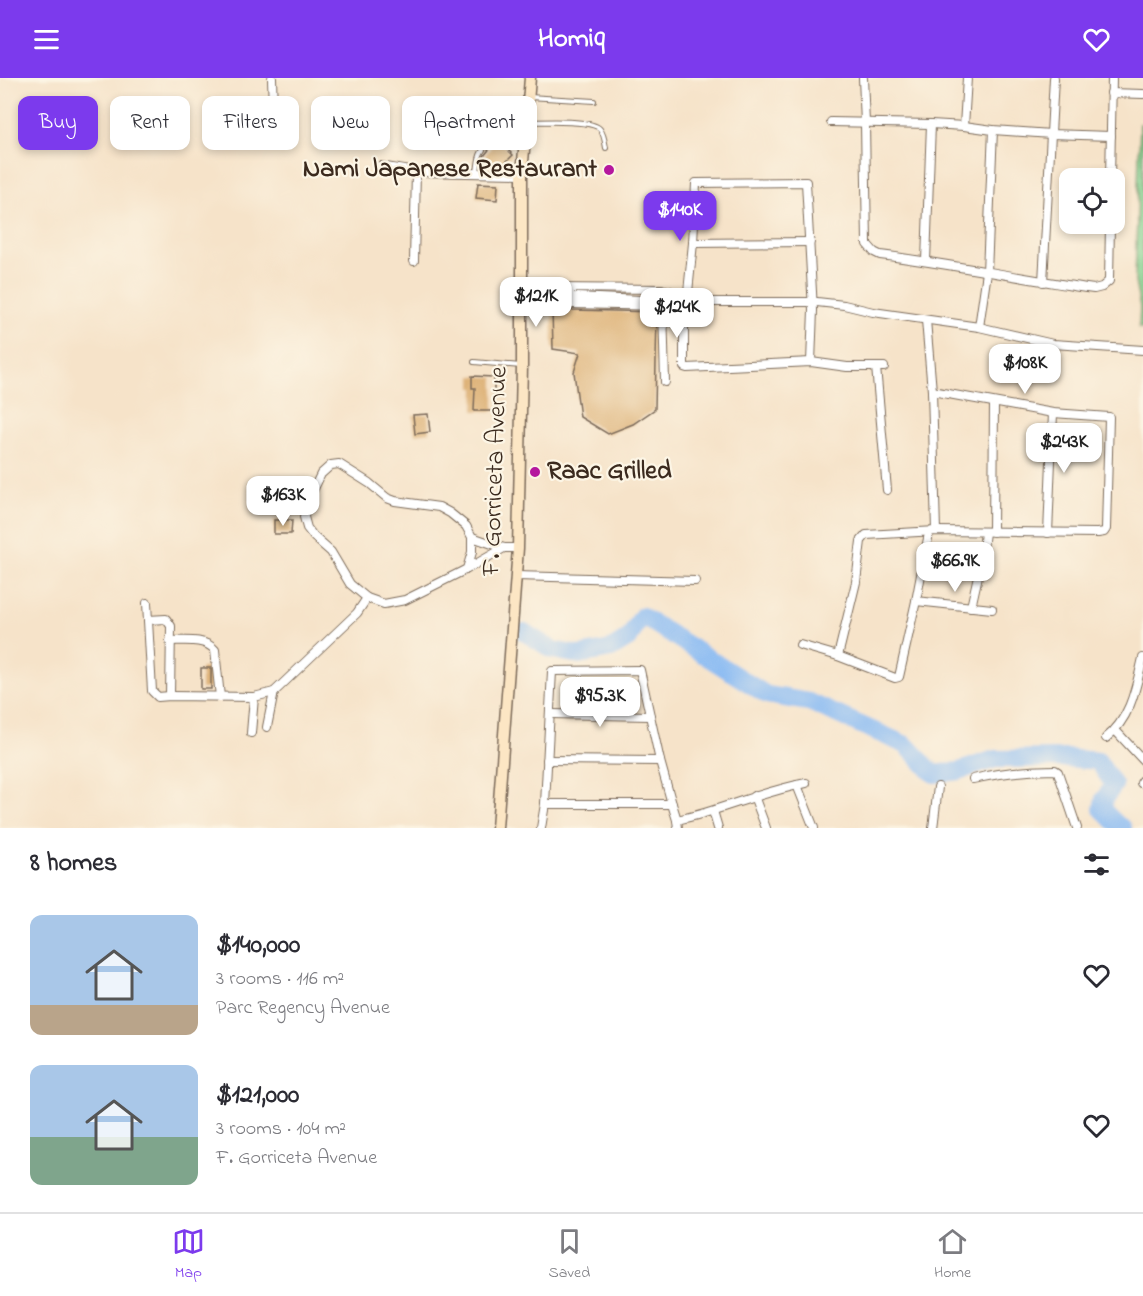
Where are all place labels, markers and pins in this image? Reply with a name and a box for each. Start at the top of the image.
place label: Nami Japanese Restaurant [303,151,597,189]
marker: Nami Japanese Restaurant [602,163,616,177]
pin: $140K [638,191,722,242]
pin: $121K [494,277,578,328]
pin: $124K [635,288,719,339]
pin: $108K [983,344,1067,395]
pin: $243K [1022,423,1106,474]
place label: Raac Grilled [547,453,672,491]
marker: Raac Grilled [528,465,542,479]
pin: $163K [241,476,325,527]
pin: $66.9K [906,542,1004,593]
pin: $95.3K [551,677,649,728]

